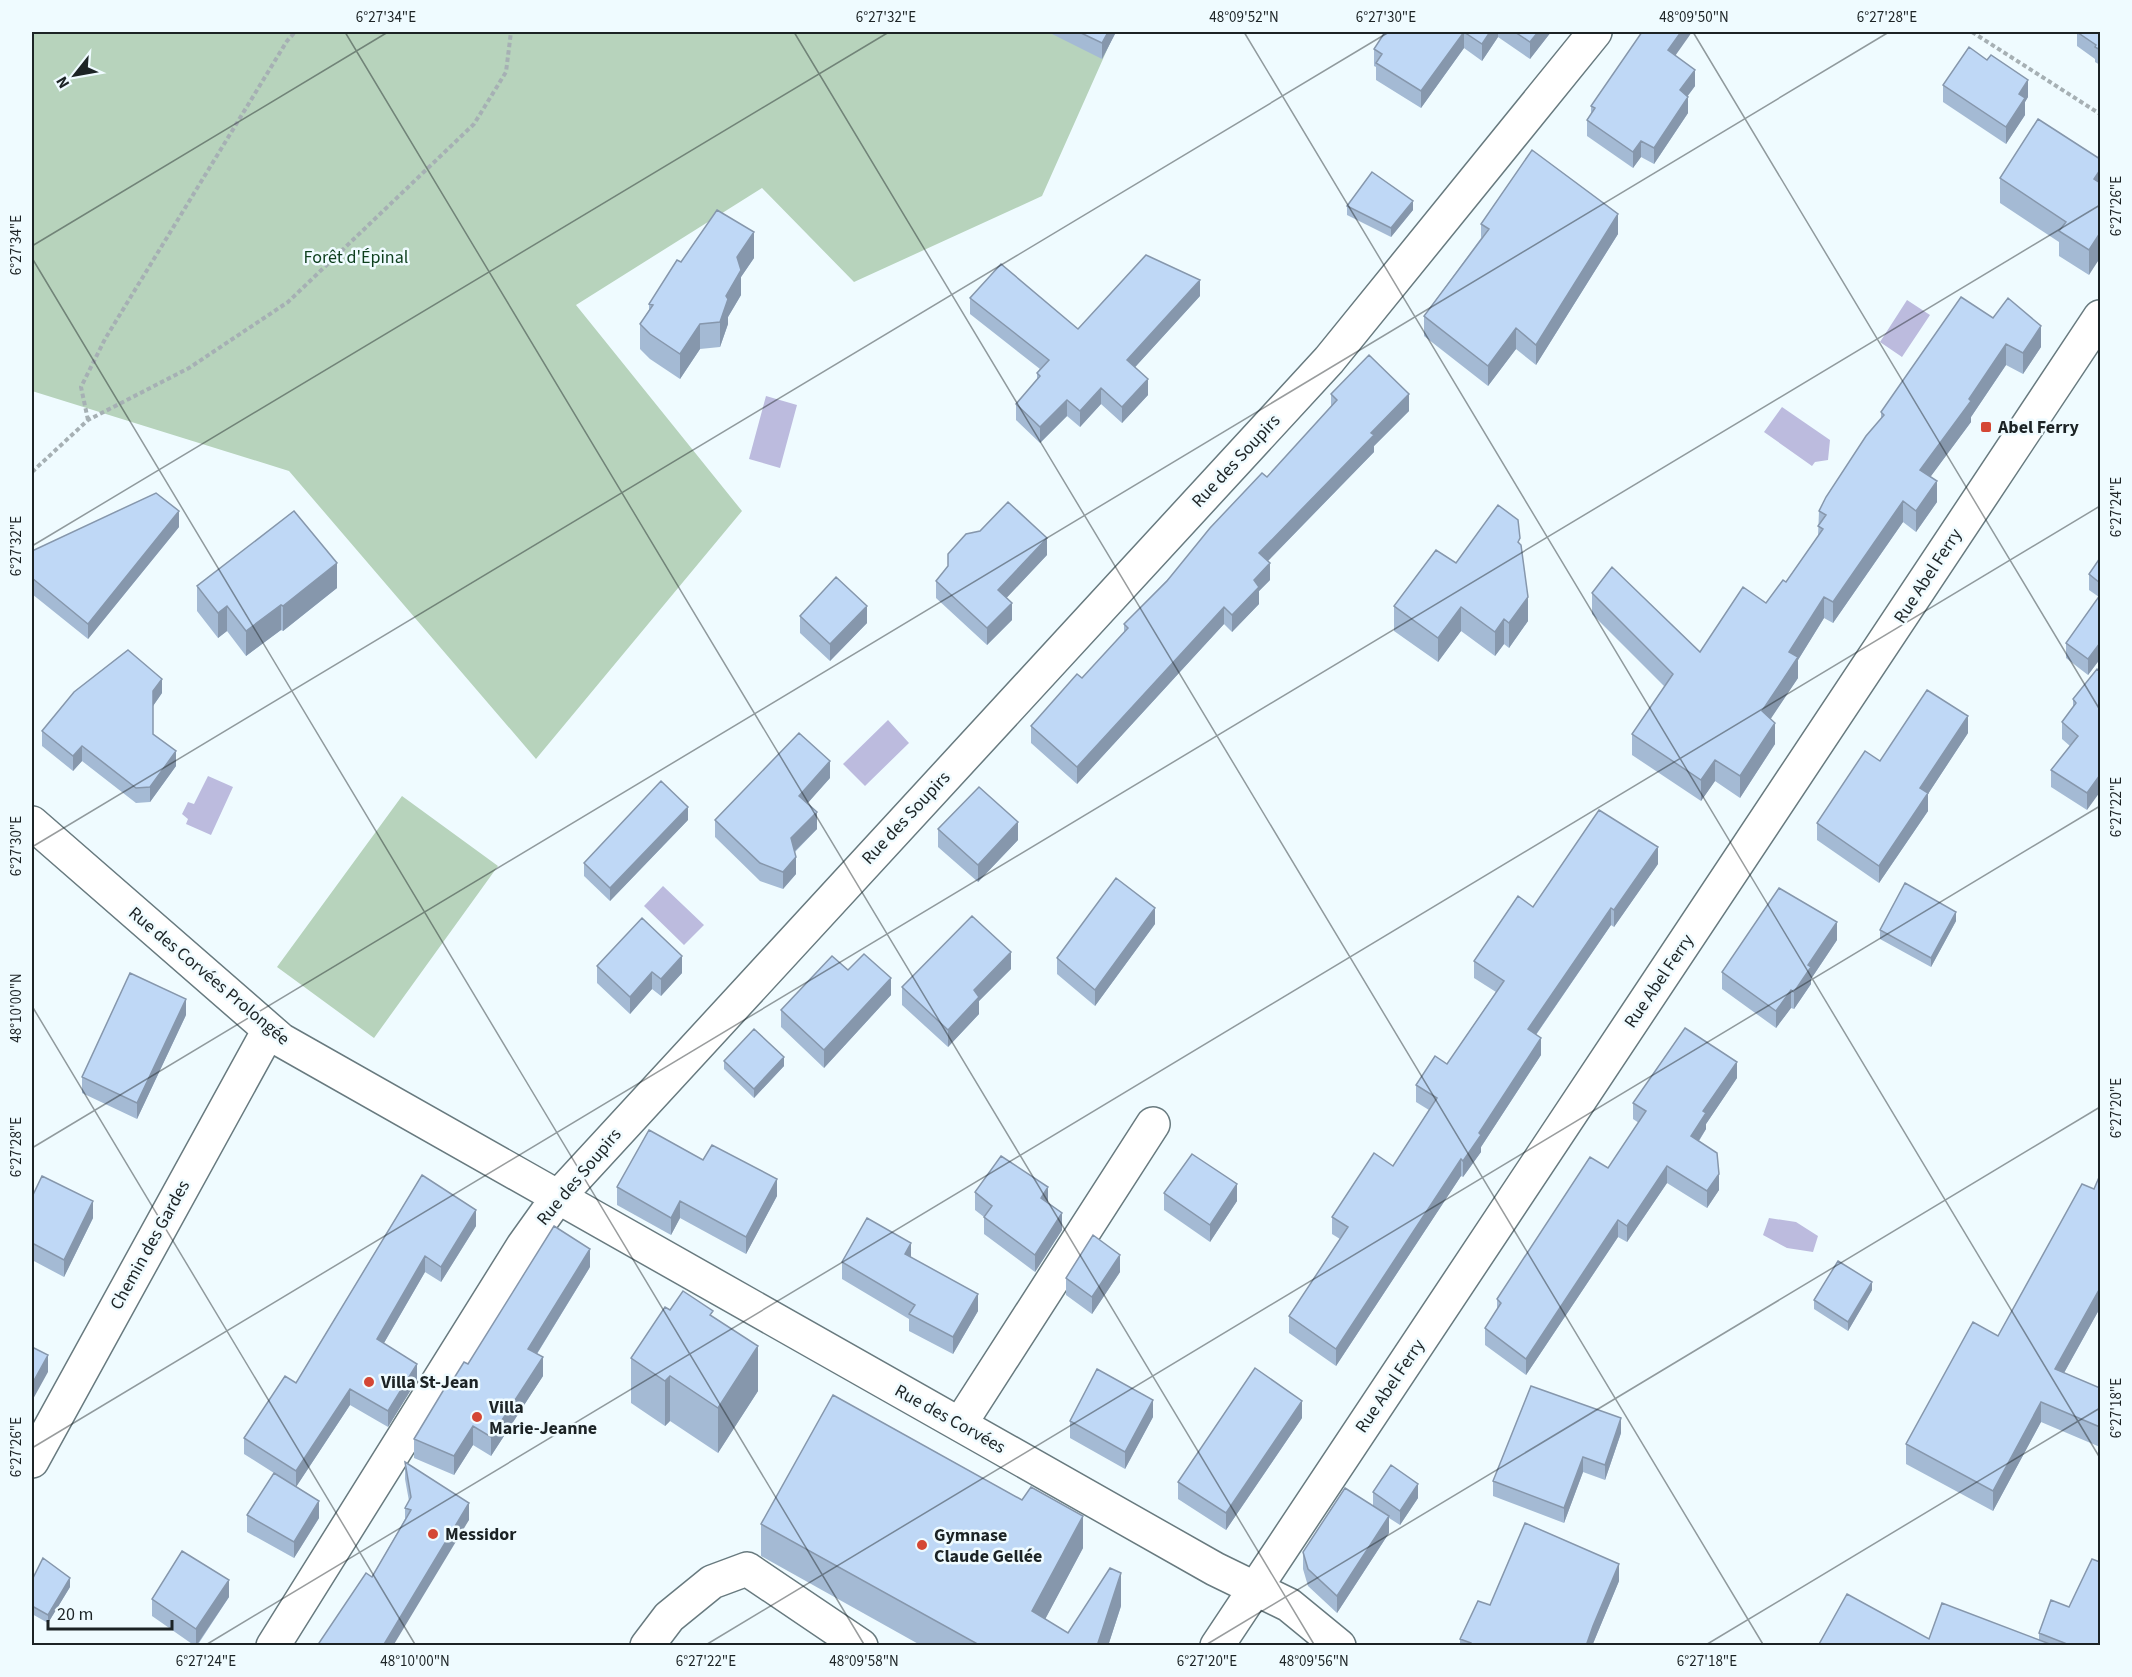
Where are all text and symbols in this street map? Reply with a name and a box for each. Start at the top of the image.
text: 6°27'34"E [356,7,416,28]
text: 6°27'32"E [856,7,916,28]
text: 48°09'52"N [1209,7,1279,28]
text: 6°27'30"E [1356,7,1416,28]
text: 48°09'50"N [1659,7,1729,28]
text: 6°27'28"E [1857,7,1917,28]
north arrow [45,45,105,105]
text: N [51,72,75,92]
text: 6°27'26"E [2106,176,2127,236]
text: 6°27'34"E [6,215,27,275]
park label: Forêt d'Épinal [304,245,408,270]
street label: Rue des Soupirs [1186,409,1286,513]
place label: Abel Ferry [1997,415,2080,440]
marker: Abel Ferry [1979,420,1993,434]
text: 6°27'24"E [2106,477,2127,537]
text: 6°27'32"E [6,516,27,576]
street label: Rue Abel Ferry [1888,523,1968,628]
street label: Rue des Soupirs [856,766,956,870]
text: 6°27'22"E [2106,777,2127,837]
text: 6°27'30"E [6,816,27,876]
street label: Rue des Corvées Prolongée [123,901,295,1051]
street label: Rue Abel Ferry [1618,929,1700,1033]
text: 48°10'00"N [6,973,27,1043]
text: 6°27'20"E [2106,1078,2127,1138]
text: 6°27'28"E [6,1117,27,1177]
street label: Rue des Soupirs [531,1123,627,1231]
street label: Chemin des Gardes [104,1176,196,1314]
street label: Rue Abel Ferry [1349,1334,1431,1438]
place label: Villa St-Jean [380,1370,479,1395]
marker: Villa St-Jean [362,1375,376,1389]
street label: Rue des Corvées [890,1378,1010,1460]
text: 6°27'18"E [2106,1378,2127,1438]
place label: Villa Marie-Jeanne [488,1395,597,1441]
marker: Villa Marie-Jeanne [470,1410,484,1424]
text: 6°27'26"E [6,1417,27,1477]
place label: Messidor [445,1522,517,1547]
place label: Gymnase Claude Gellée [934,1523,1042,1569]
marker: Messidor [426,1527,440,1541]
marker: Gymnase Claude Gellée [915,1538,929,1552]
scale bar [48,1593,172,1631]
text: 20 m [57,1602,93,1627]
text: 6°27'24"E [176,1651,236,1672]
text: 48°10'00"N [380,1651,450,1672]
text: 6°27'22"E [676,1651,736,1672]
text: 48°09'58"N [829,1651,899,1672]
text: 6°27'20"E [1177,1651,1237,1672]
text: 48°09'56"N [1279,1651,1349,1672]
text: 6°27'18"E [1677,1651,1737,1672]

